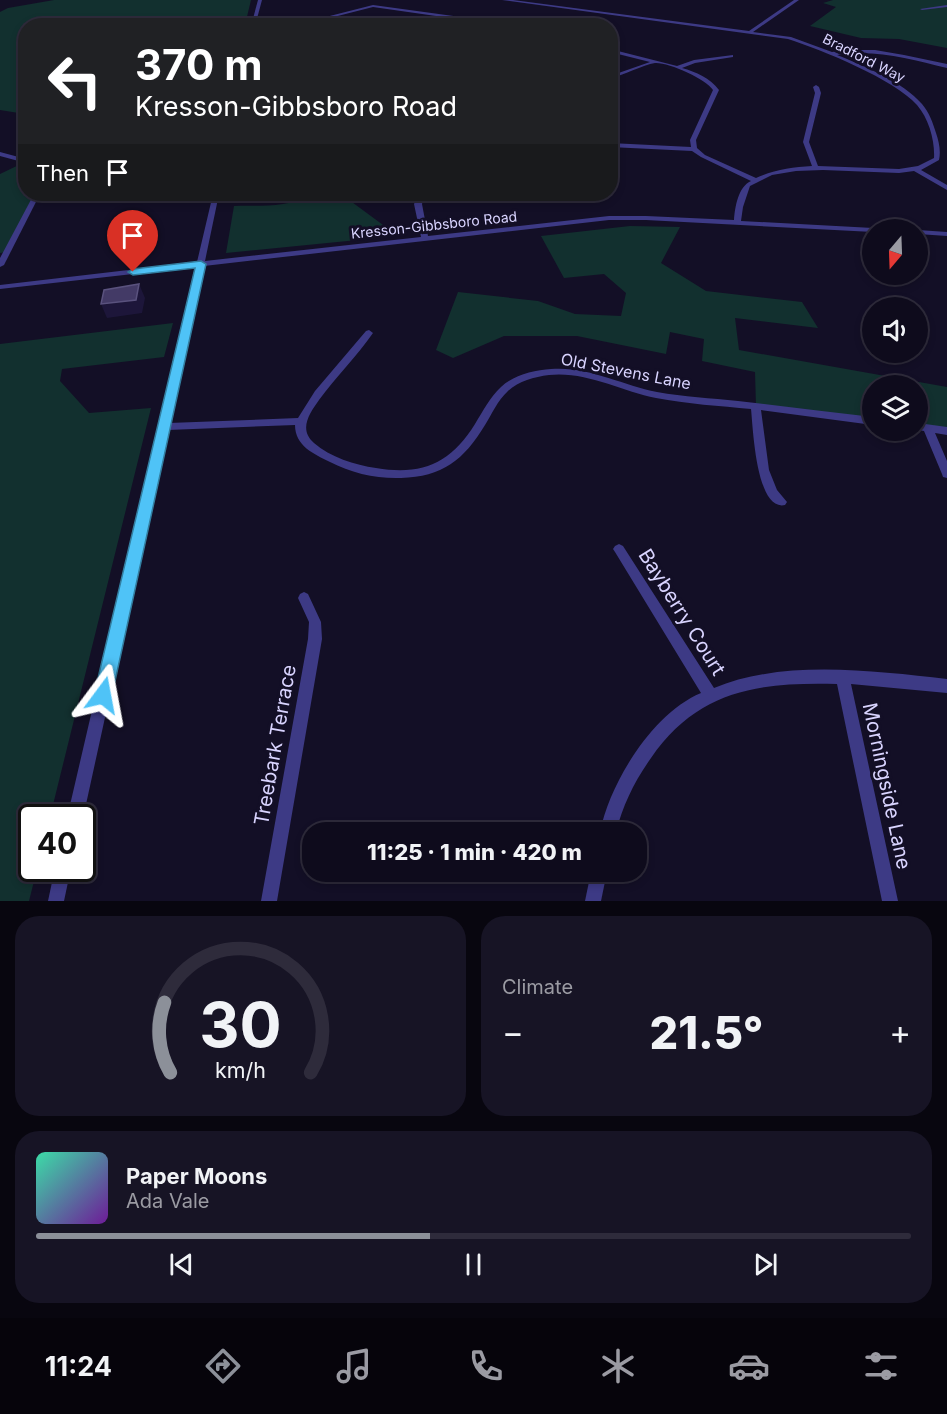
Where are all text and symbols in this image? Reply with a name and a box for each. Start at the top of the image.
street label: Bradford Way [820,30,908,86]
text: 370 m [135,39,262,90]
icon: left [36,42,114,120]
text: Kresson-Gibbsboro Road [135,90,457,123]
icon: arrive [101,156,134,189]
text: Then [36,160,89,186]
street label: Kresson-Gibbsboro Road [350,207,518,242]
pin [107,210,158,272]
icon: arrive [116,219,149,252]
north arrow [862,219,928,285]
map controls [862,219,928,441]
button: sound [862,297,928,363]
street label: Old Stevens Lane [559,349,693,393]
button: layers [862,375,928,441]
street label: Bayberry Court [633,544,731,680]
position arrow [71,663,135,727]
street label: Treebark Terrace [249,663,301,827]
street label: Morningside Lane [858,701,916,871]
speed limit sign: 40 [18,804,96,882]
text: 11:25 · 1 min · 420 m [367,839,582,865]
text: Climate [502,975,573,999]
text: 30 [199,987,282,1062]
text: 21.5° [649,1005,764,1060]
text: − [502,1012,524,1052]
text: + [889,1012,911,1052]
text: km/h [215,1057,266,1083]
text: Paper Moons [126,1163,267,1189]
text: Ada Vale [126,1189,209,1213]
icon: previous [165,1248,198,1281]
icon: pause [457,1248,490,1281]
icon: next [749,1248,782,1281]
icon: directions [202,1345,244,1387]
icon: music [333,1345,375,1387]
icon: phone [465,1345,507,1387]
icon: climate [597,1345,639,1387]
icon: car [728,1345,770,1387]
icon: filters [860,1345,902,1387]
text: 11:24 [45,1350,112,1383]

